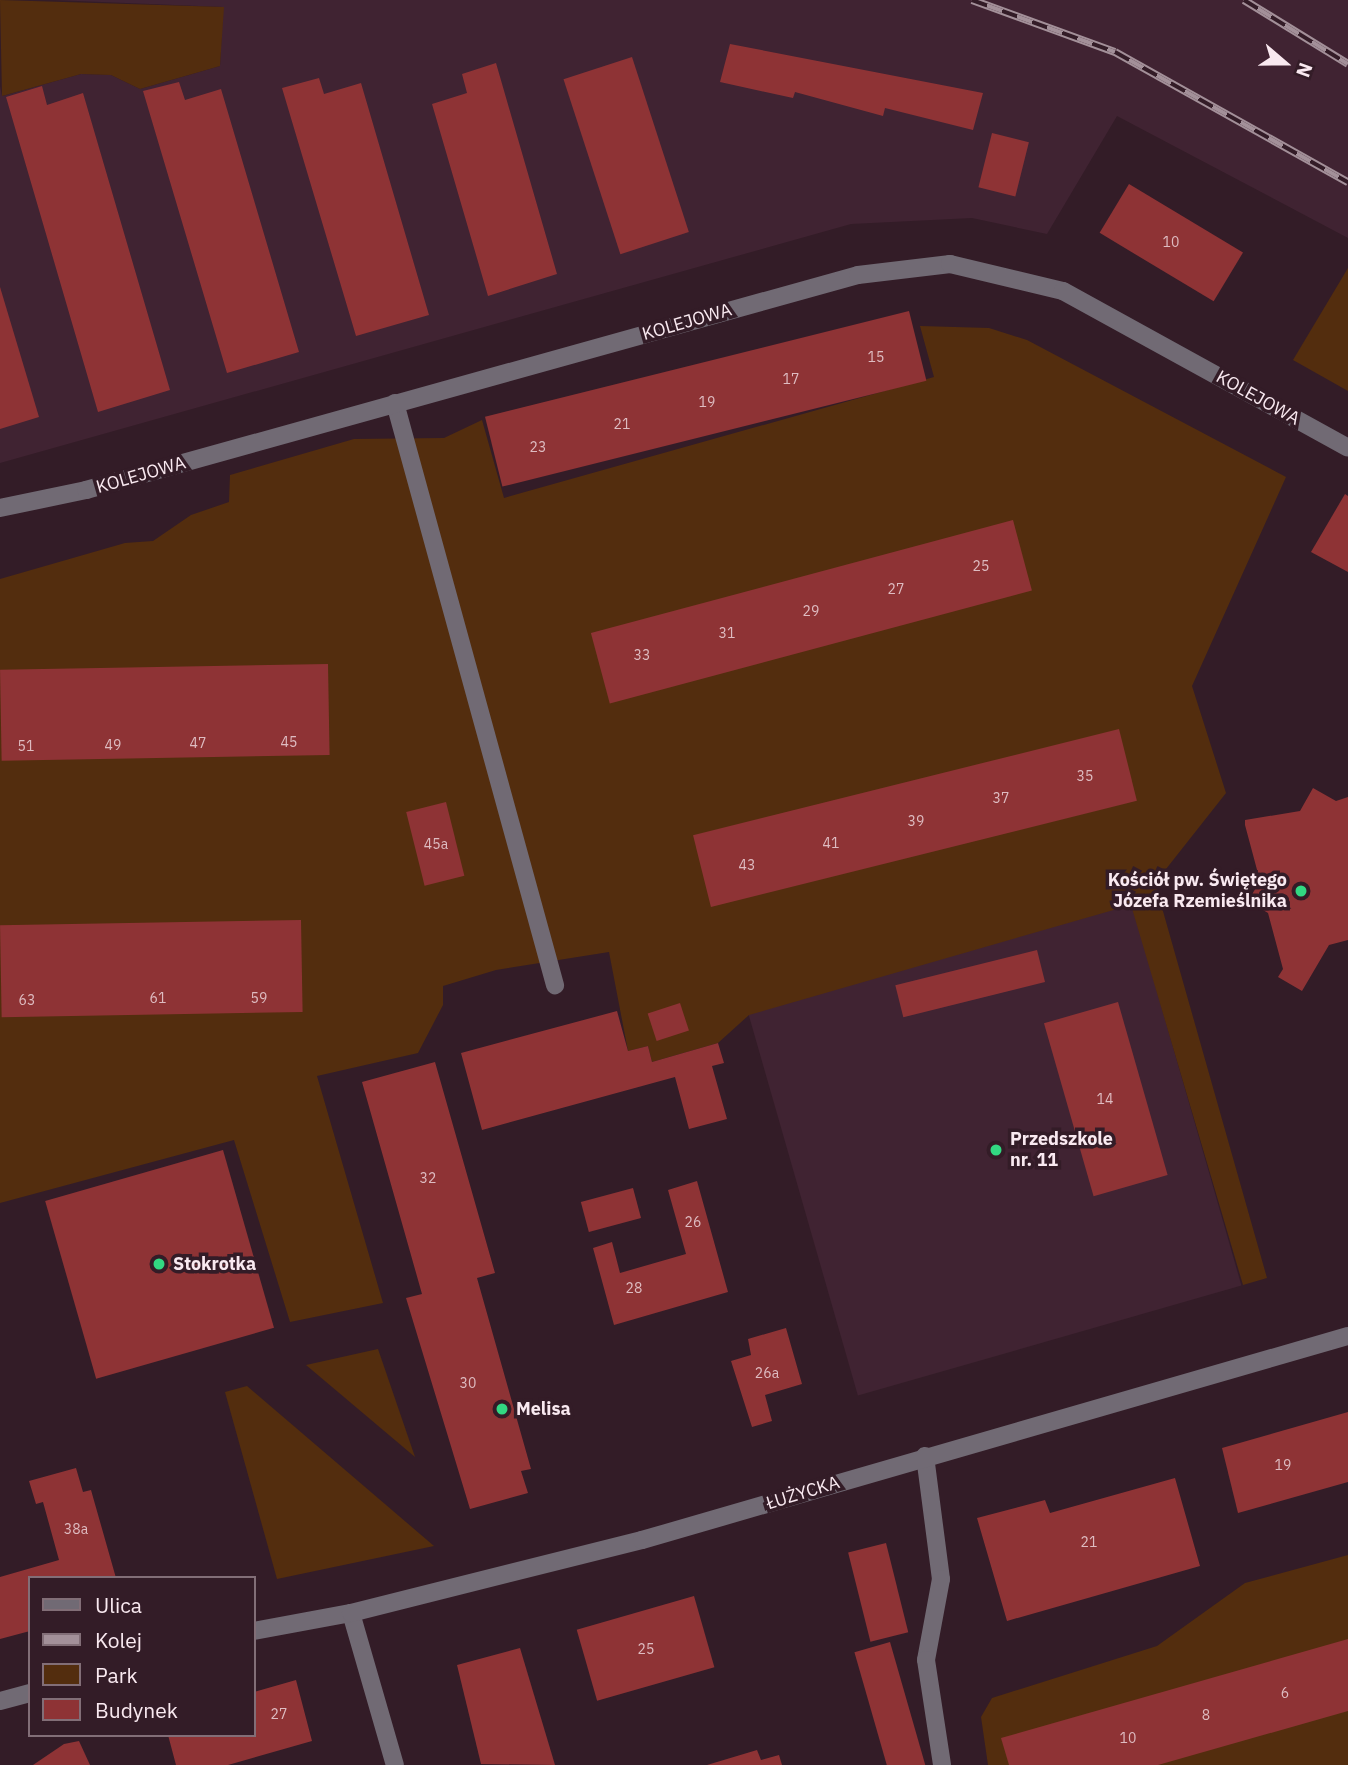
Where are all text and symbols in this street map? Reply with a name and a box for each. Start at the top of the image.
north arrow [1250,28,1320,98]
text: N [1291,60,1318,81]
house number: 10 [1163,234,1179,250]
street label: KOLEJOWA [640,299,734,345]
house number: 15 [868,349,884,365]
street label: KOLEJOWA [1212,366,1304,430]
house number: 17 [783,371,799,387]
house number: 19 [699,394,715,410]
house number: 21 [614,416,630,432]
house number: 23 [530,439,546,455]
street label: KOLEJOWA [94,452,188,498]
house number: 25 [973,558,989,574]
house number: 27 [888,581,904,597]
house number: 29 [803,603,819,619]
house number: 31 [719,625,735,641]
house number: 33 [634,647,650,663]
house number: 45 [281,734,297,750]
house number: 47 [190,735,206,751]
house number: 49 [105,737,121,753]
house number: 51 [18,738,34,754]
house number: 35 [1077,768,1093,784]
house number: 37 [993,790,1009,806]
house number: 39 [908,813,924,829]
house number: 41 [823,835,839,851]
house number: 45a [424,836,448,852]
house number: 43 [739,857,755,873]
place label: Kościół pw. Świętego Józefa Rzemieślnika [1108,870,1287,912]
marker: Kościół pw. Świętego Józefa Rzemieślnika [1293,883,1309,899]
house number: 61 [150,990,166,1006]
house number: 59 [251,990,267,1006]
house number: 63 [19,992,35,1008]
house number: 14 [1097,1091,1113,1107]
place label: Przedszkole nr. 11 [1010,1129,1113,1172]
marker: Przedszkole nr. 11 [988,1142,1004,1158]
house number: 32 [420,1170,436,1186]
house number: 26 [685,1214,701,1230]
place label: Stokrotka [173,1253,256,1275]
marker: Stokrotka [151,1256,167,1272]
house number: 28 [626,1280,642,1296]
house number: 26a [755,1365,779,1381]
house number: 30 [460,1375,476,1391]
place label: Melisa [516,1398,571,1420]
marker: Melisa [494,1401,510,1417]
house number: 19 [1275,1457,1291,1473]
street label: ŁUŻYCKA [764,1472,842,1514]
house number: 38a [64,1521,88,1537]
house number: 21 [1081,1534,1097,1550]
legend [28,1576,256,1737]
text: Ulica [95,1591,142,1619]
text: Kolej [95,1626,142,1654]
house number: 25 [638,1641,654,1657]
text: Park [95,1661,138,1689]
house number: 6 [1281,1685,1289,1701]
text: Budynek [95,1696,178,1724]
house number: 27 [271,1706,287,1722]
house number: 8 [1202,1707,1210,1723]
house number: 10 [1120,1730,1136,1746]

